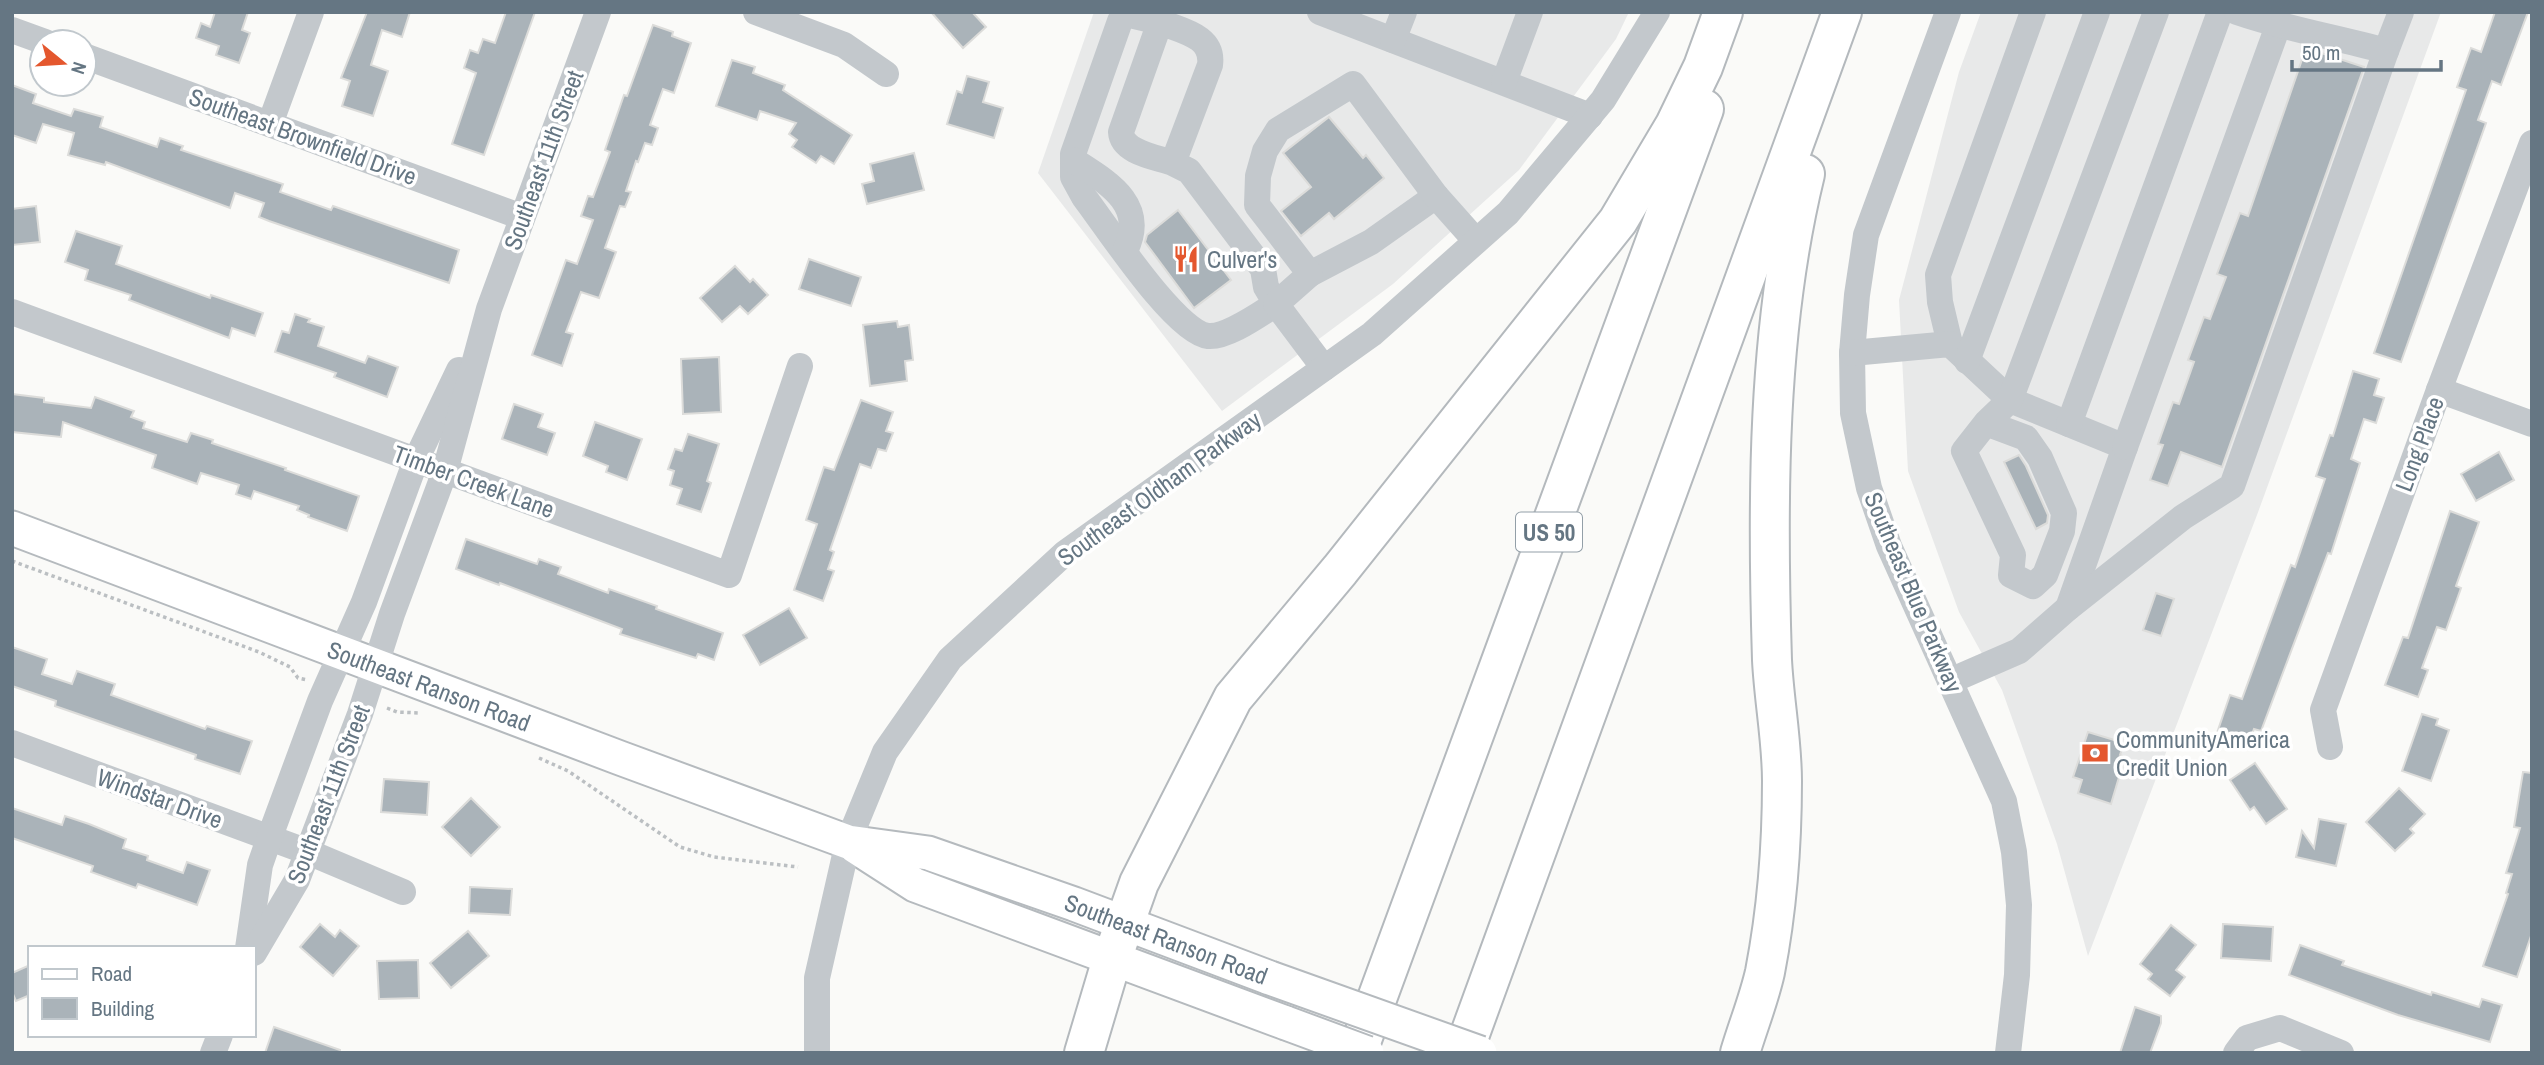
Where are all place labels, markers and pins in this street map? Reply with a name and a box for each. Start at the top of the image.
place label: Culver's [1207,243,1277,275]
restaurant icon: Culver's [1171,244,1201,274]
place label: CommunityAmerica Credit Union [2116,723,2290,783]
bank icon: CommunityAmerica Credit Union [2080,738,2110,768]

